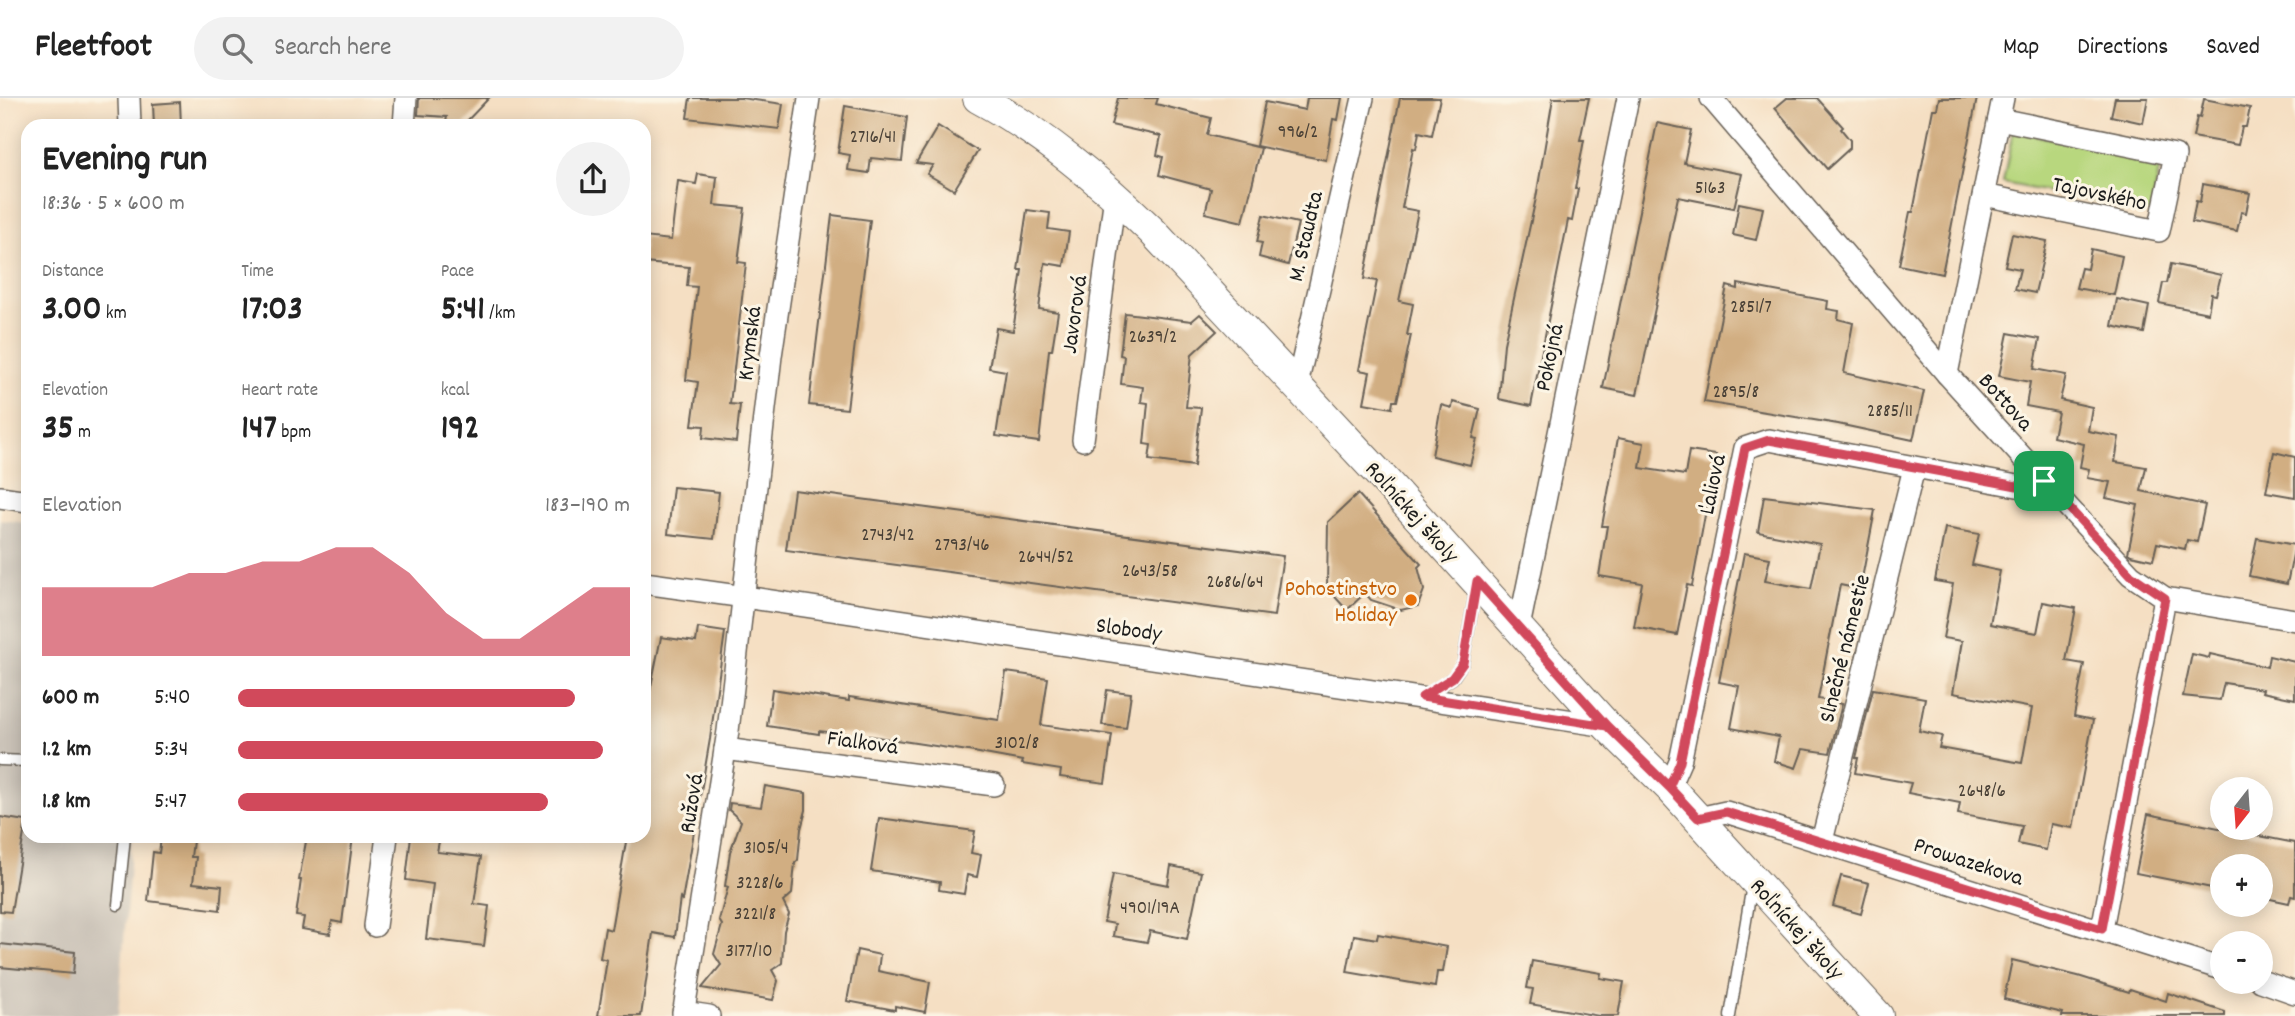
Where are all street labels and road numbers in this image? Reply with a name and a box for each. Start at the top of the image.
street label: Tajovského [2049,169,2149,222]
street label: M. Staudta [1281,187,1334,285]
street label: Javorová [1055,273,1098,356]
street label: Krymská [731,304,772,383]
street label: Pokojná [1528,320,1575,395]
street label: Bottova [1969,367,2040,441]
street label: Ľaliová [1692,451,1737,518]
street label: Roľníckej školy [1356,455,1466,572]
street label: Slnečné námestie [1812,571,1881,727]
street label: Slobody [1093,611,1164,653]
street label: Fialková [825,723,901,766]
street label: Ružová [672,771,715,836]
street label: Prowazekova [1909,830,2028,897]
street label: Roľníckej školy [1741,872,1851,989]

